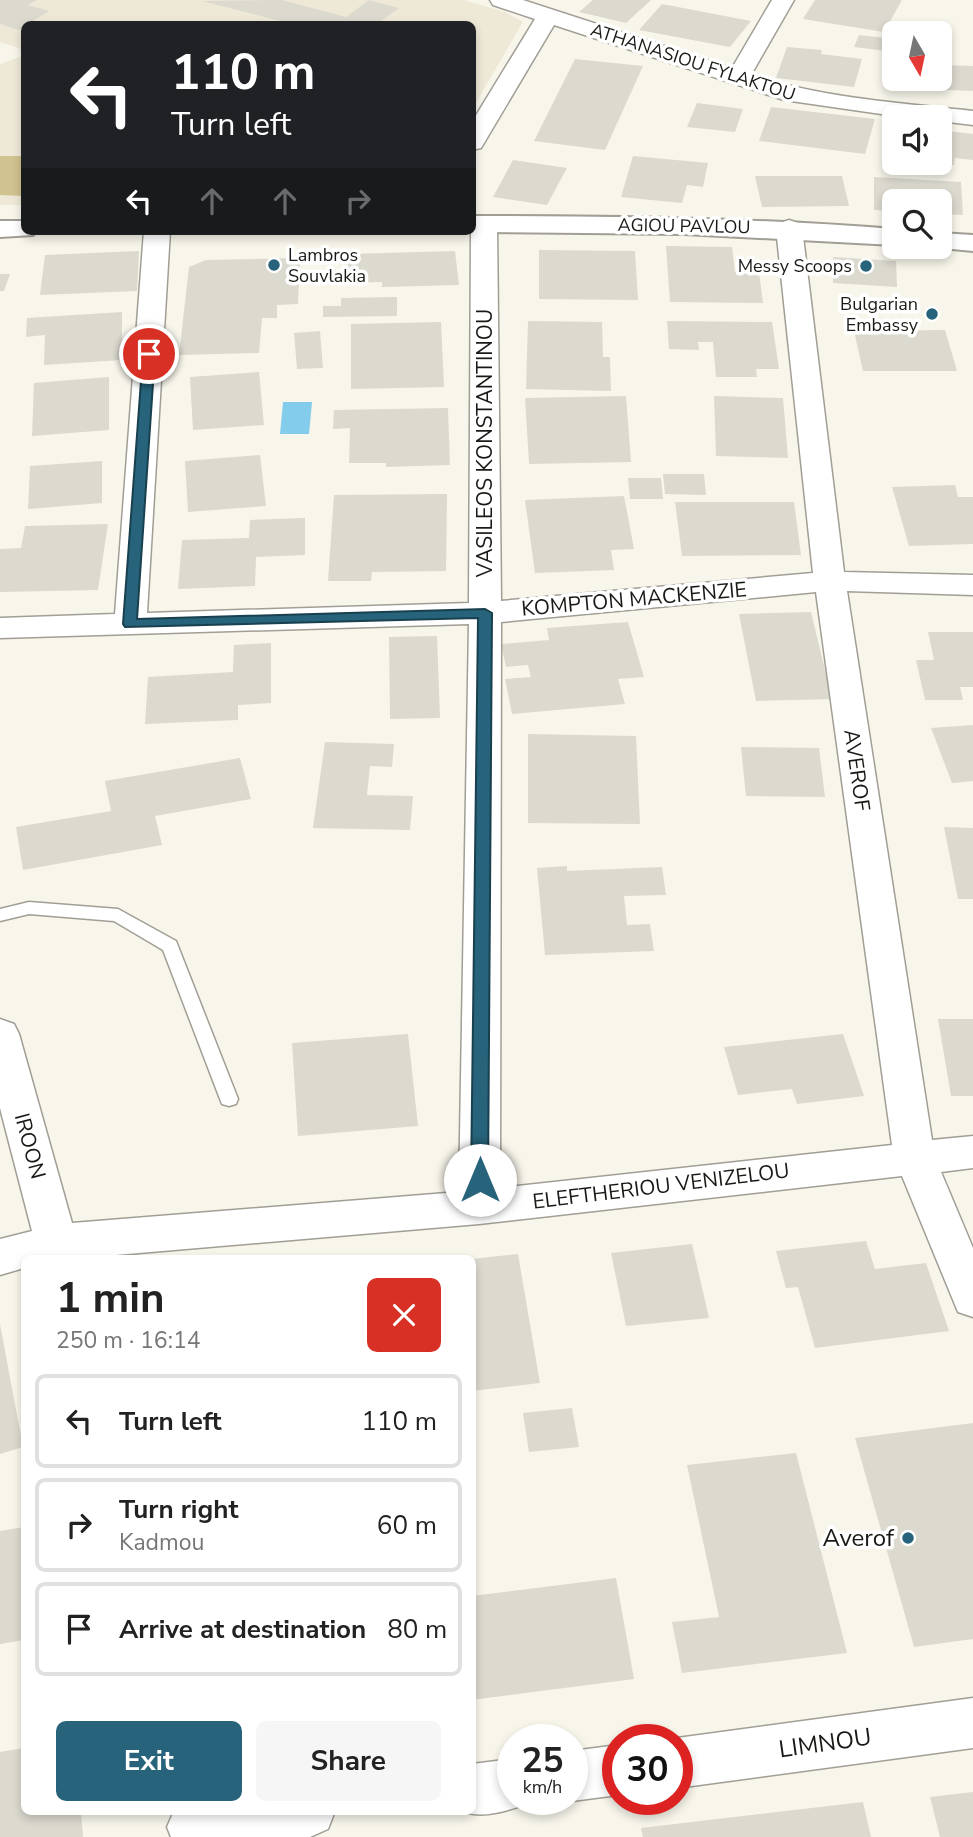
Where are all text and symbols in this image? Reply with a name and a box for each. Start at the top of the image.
street label: ATHANASIOU FYLAKTOU [588,18,798,106]
north arrow [882,21,952,91]
map controls [882,21,952,259]
text: 110 m [171,39,315,106]
icon: left [56,49,147,140]
text: Turn left [171,103,291,146]
button: sound [882,105,952,175]
icon: left [120,182,158,220]
icon: ahead [193,182,231,220]
icon: ahead [266,182,304,220]
icon: right [339,182,377,220]
button: search [882,189,952,259]
street label: AGIOU PAVLOU [617,213,751,239]
place label: Lambros Souvlakia [288,243,366,288]
place label: Messy Scoops [738,254,852,278]
marker: Lambros Souvlakia [266,257,282,273]
marker: Messy Scoops [858,258,874,274]
place label: Bulgarian Embassy [840,292,919,337]
marker: Bulgarian Embassy [924,306,940,322]
street label: VASILEOS KONSTANTINOU [471,309,499,578]
pin [119,324,179,384]
icon: arrive [130,335,168,373]
street label: KOMPTON MACKENZIE [520,575,748,623]
street label: AVEROF [837,727,877,813]
street label: IROON [8,1110,52,1182]
position arrow [443,1143,517,1217]
street label: ELEFTHERIOU VENIZELOU [531,1156,791,1216]
text: 1 min [56,1270,165,1327]
button: close [367,1278,441,1352]
text: 250 m · 16:14 [56,1325,201,1356]
icon: left [60,1402,98,1440]
text: Turn left [119,1404,222,1439]
text: 110 m [361,1404,437,1439]
text: Turn right [119,1492,238,1527]
icon: right [60,1506,98,1544]
text: 60 m [377,1508,437,1543]
place label: Averof [823,1522,895,1554]
text: Kadmou [119,1527,204,1558]
marker: Averof [900,1530,916,1546]
icon: arrive [60,1610,98,1648]
text: Arrive at destination [119,1612,366,1647]
text: 80 m [387,1612,447,1647]
button: Exit [56,1721,242,1801]
button: Share [256,1721,441,1801]
street label: LIMNOU [777,1721,873,1765]
speed limit sign: 30 [602,1724,693,1815]
text: 25 [521,1737,564,1784]
text: km/h [523,1775,562,1799]

